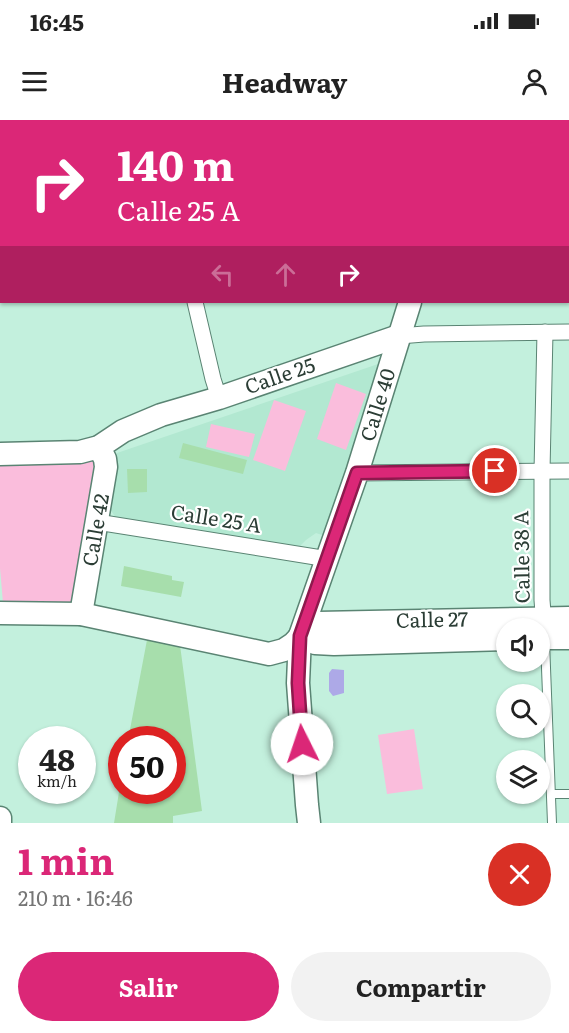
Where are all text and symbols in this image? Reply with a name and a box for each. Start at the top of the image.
text: 16:45 [30,5,84,38]
text: Headway [222,61,347,101]
icon: menu [18,65,51,98]
icon: person [518,65,551,98]
text: 140 m [117,132,234,194]
icon: right [18,144,96,222]
text: Calle 25 A [117,189,240,229]
icon: left [206,258,239,291]
icon: ahead [269,258,302,291]
icon: right [332,258,365,291]
street label: Calle 25 [240,348,318,400]
street label: Calle 40 [351,364,401,445]
pin [469,445,520,496]
icon: arrive [478,454,511,487]
street label: Calle 42 [73,491,115,568]
street label: Calle 25 A [169,495,264,539]
street label: Calle 38 A [504,510,536,604]
street label: Calle 27 [396,602,468,634]
map controls [496,618,550,804]
button: sound [496,618,550,672]
button: search [496,684,550,738]
position arrow [270,712,334,776]
speed limit sign: 50 [108,726,186,804]
text: 48 [39,736,75,780]
button: layers [496,750,550,804]
text: km/h [37,769,77,792]
text: 1 min [18,833,114,886]
button: close [488,843,551,906]
text: 210 m · 16:46 [18,882,133,912]
button: Salir [18,952,279,1021]
button: Compartir [291,952,551,1021]

